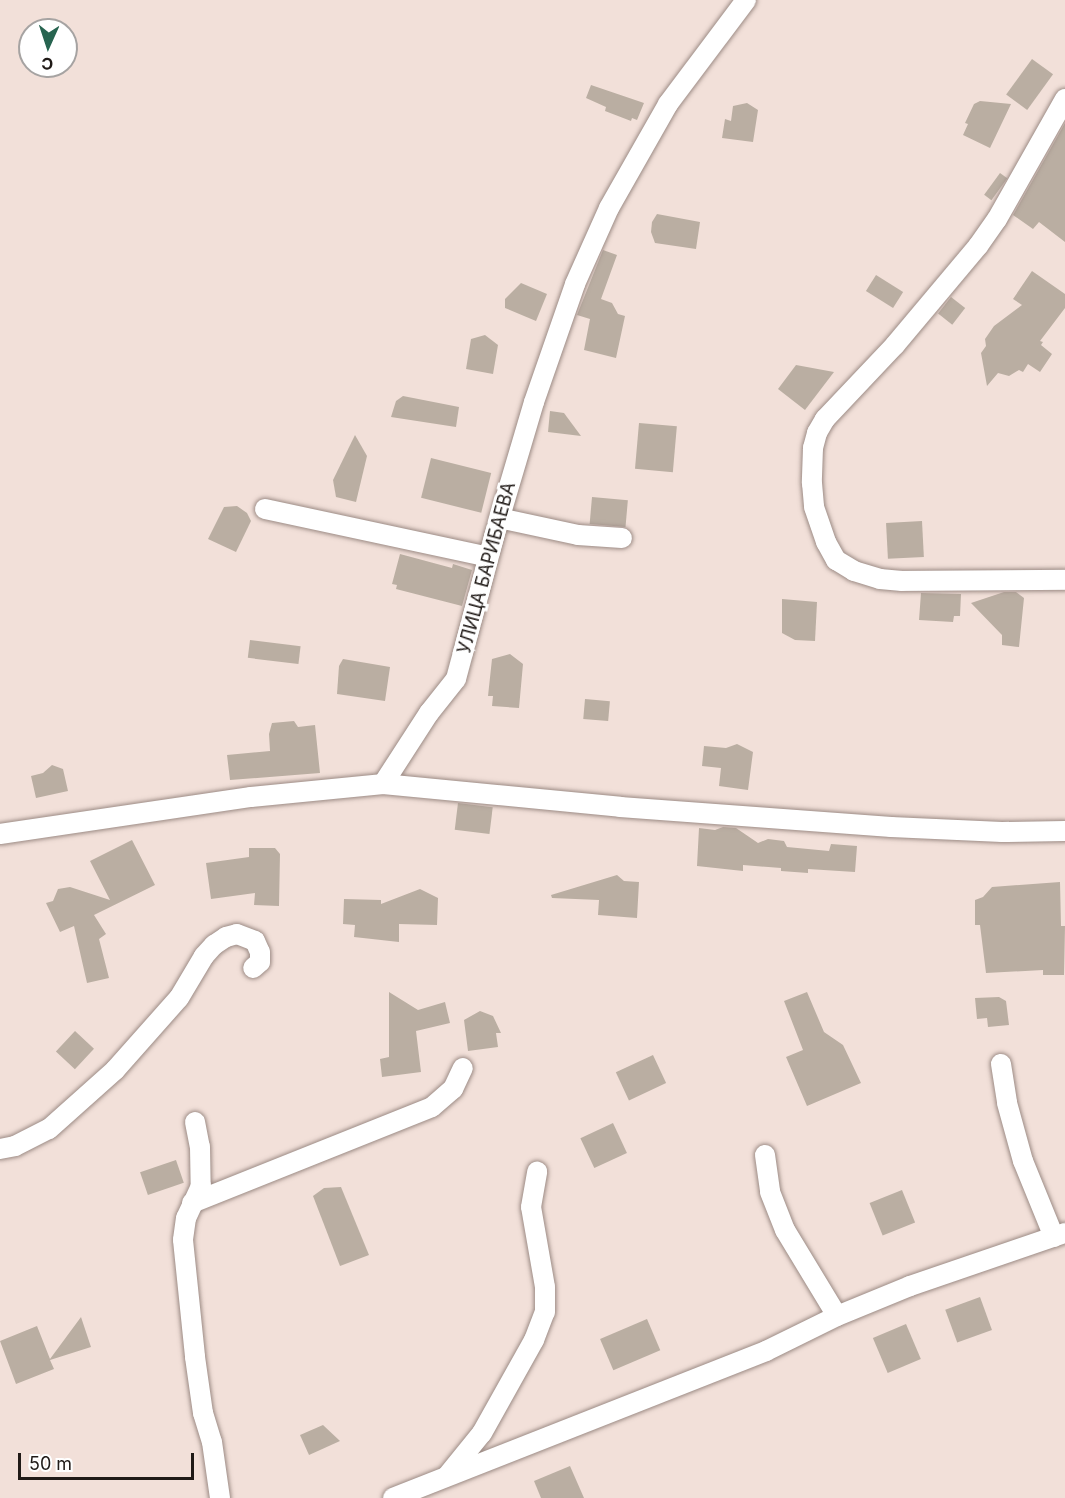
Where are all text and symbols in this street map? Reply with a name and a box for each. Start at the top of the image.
north arrow [18,18,78,78]
text: С [41,54,54,74]
street label: УЛИЦА БАРИБАЕВА [454,480,520,656]
scale bar [21,1441,196,1479]
text: 50 m [29,1453,72,1474]

